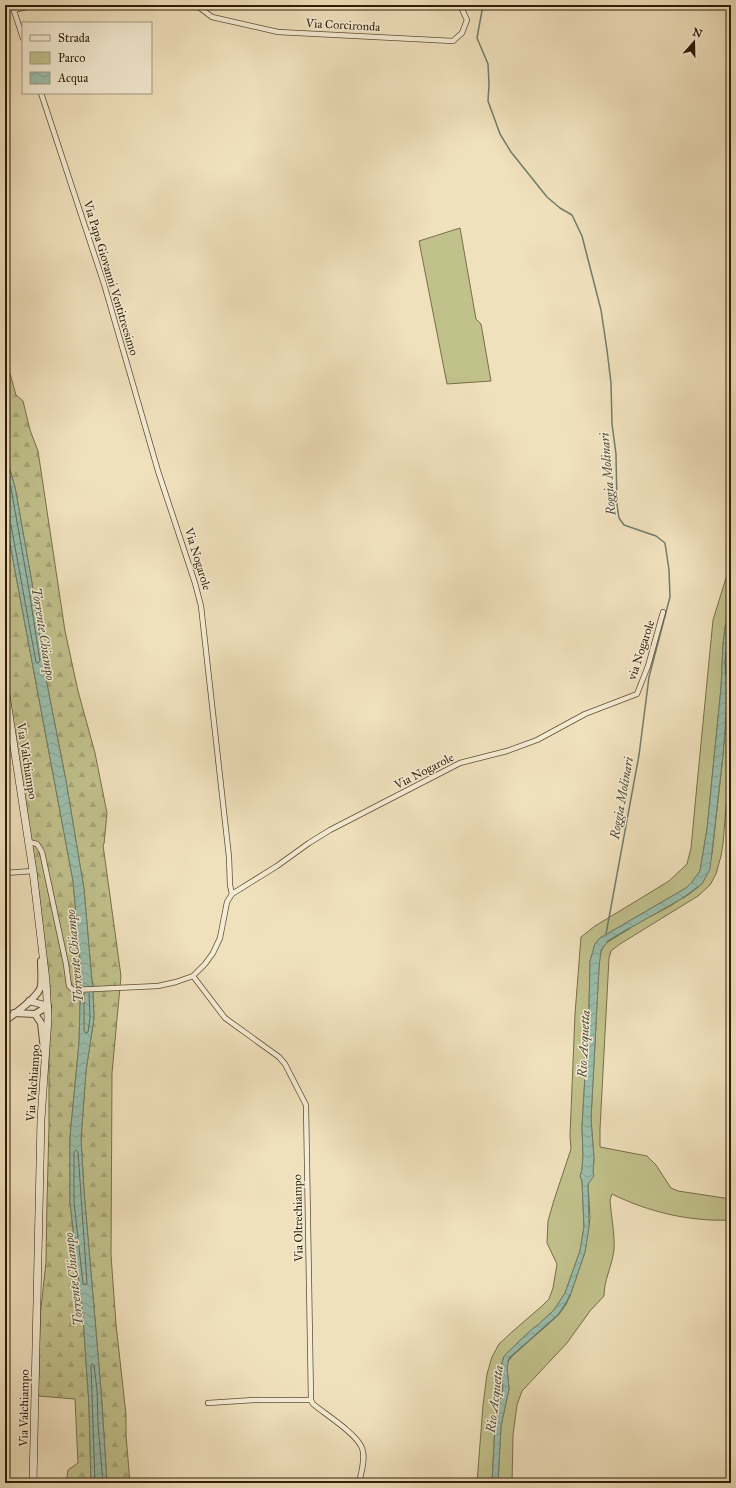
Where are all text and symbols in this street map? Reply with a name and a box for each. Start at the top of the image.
street label: Via Corcironda [304,16,382,34]
legend [22,22,152,94]
north arrow [674,22,714,62]
text: N [691,25,704,41]
text: Strada [58,31,91,45]
text: Parco [58,51,85,65]
text: Acqua [57,71,89,86]
street label: Via Papa Giovanni Ventitreesimo [80,198,141,357]
water label: Roggia Molinari [596,432,620,517]
street label: Via Nogarole [181,525,214,592]
water label: Torrente Chiampo [28,586,58,682]
street label: via Nogarole [624,618,658,683]
street label: Via Valchiampo [14,721,40,800]
street label: Via Nogarole [391,750,456,793]
water label: Roggia Molinari [607,755,637,841]
water label: Torrente Chiampo [63,909,87,1003]
water label: Rio Acquetta [574,1010,594,1079]
street label: Via Valchiampo [23,1044,43,1123]
street label: Via Oltrechiampo [290,1174,306,1263]
water label: Torrente Chiampo [61,1232,87,1326]
water label: Rio Acquetta [483,1364,507,1435]
street label: Via Valchiampo [16,1369,32,1448]

